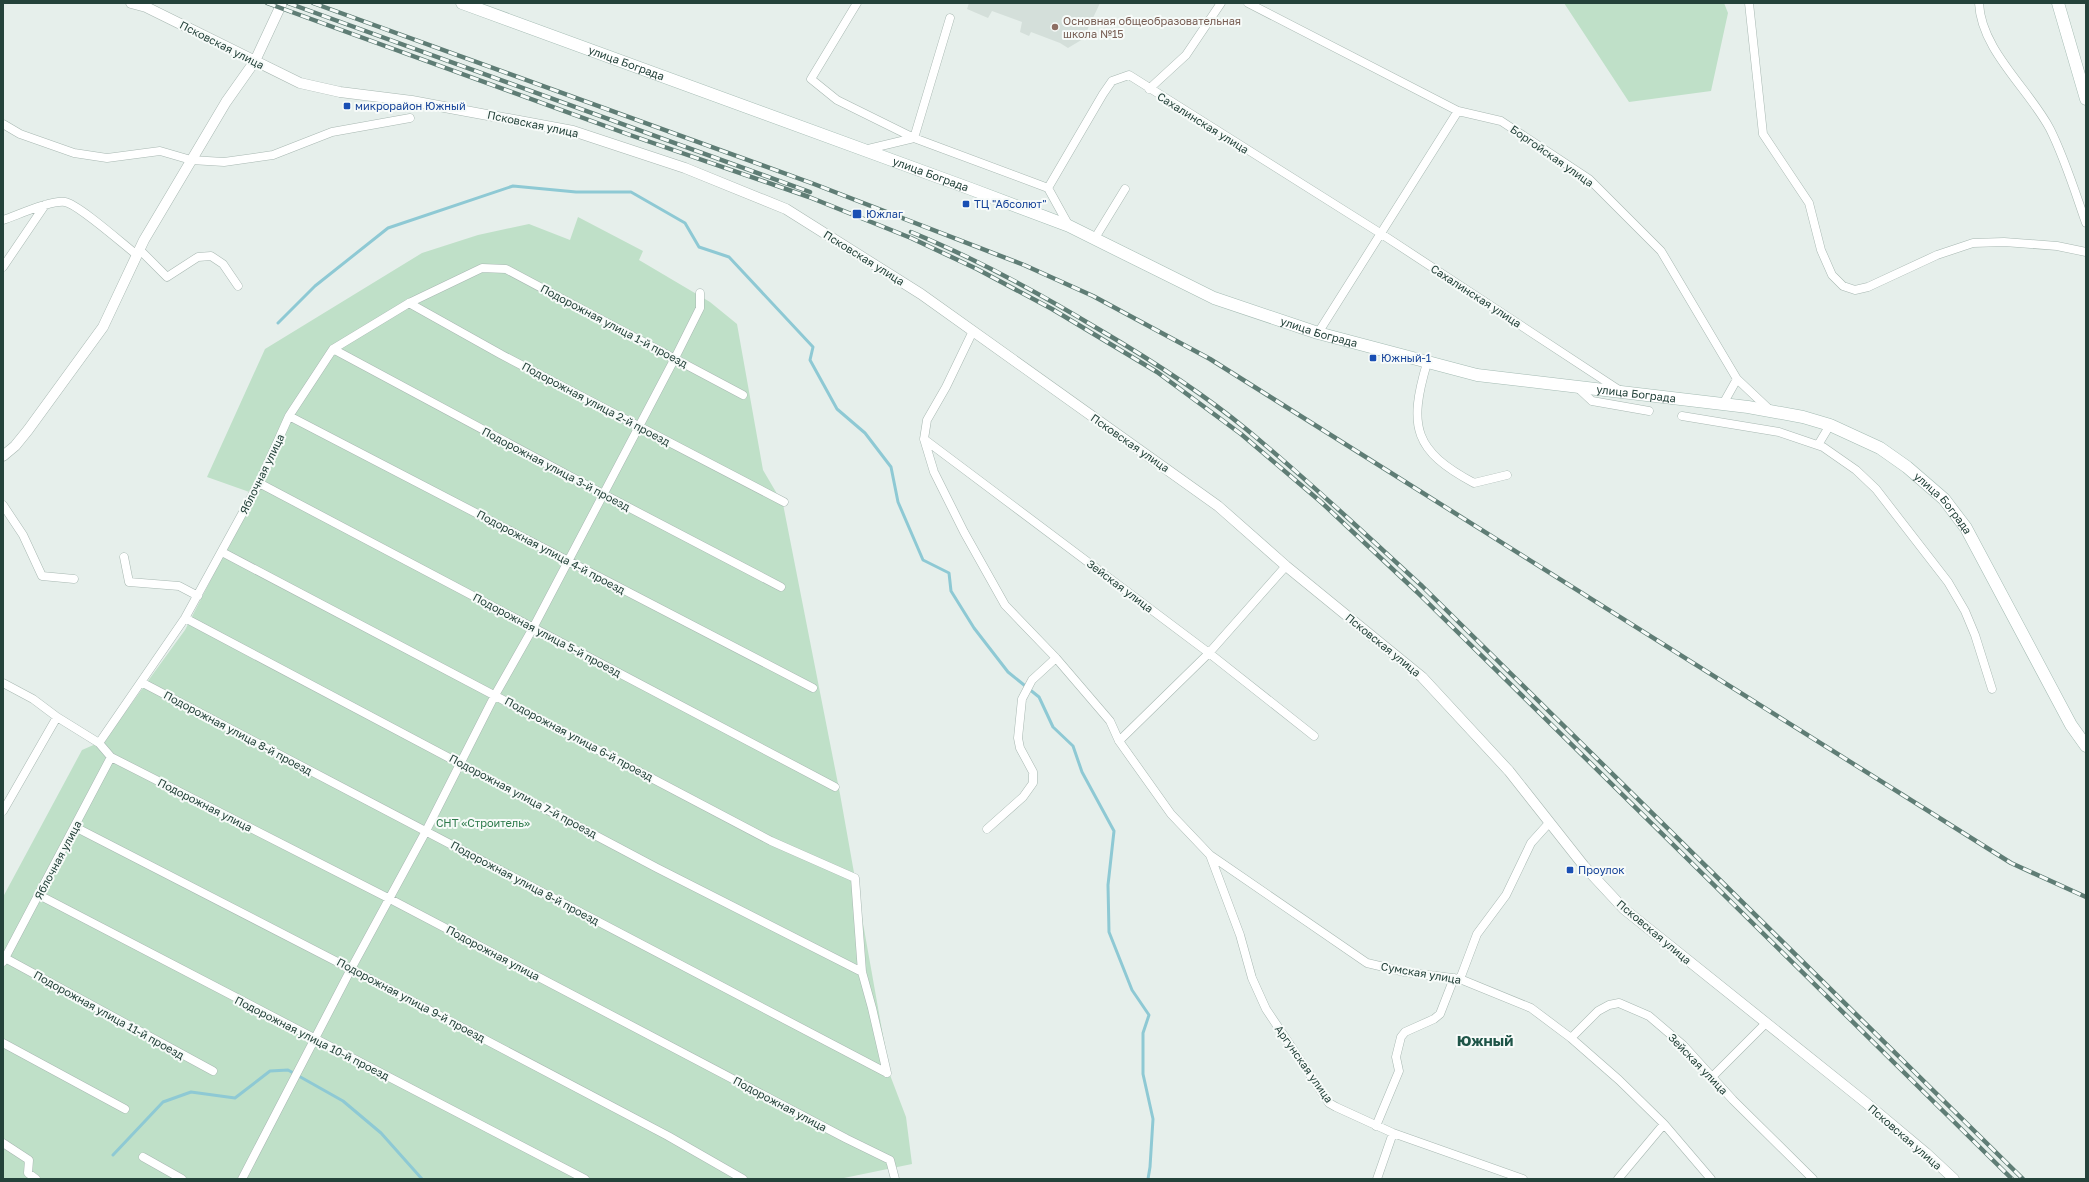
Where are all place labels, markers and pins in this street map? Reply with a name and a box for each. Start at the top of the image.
place label: Основная общеобразовательная школа №15 [1063,14,1241,40]
marker: Основная общеобразовательная школа №15 [1050,22,1060,32]
place label: микрорайон Южный [355,99,466,112]
marker: микрорайон Южный [342,101,352,111]
place label: ТЦ "Абсолют" [974,197,1047,210]
marker: ТЦ "Абсолют" [961,199,971,209]
place label: Южлаг [866,207,903,220]
marker: Южлаг [851,208,863,220]
place label: Южный-1 [1381,351,1431,364]
marker: Южный-1 [1368,353,1378,363]
place label: Проулок [1578,863,1625,876]
marker: Проулок [1565,865,1575,875]

